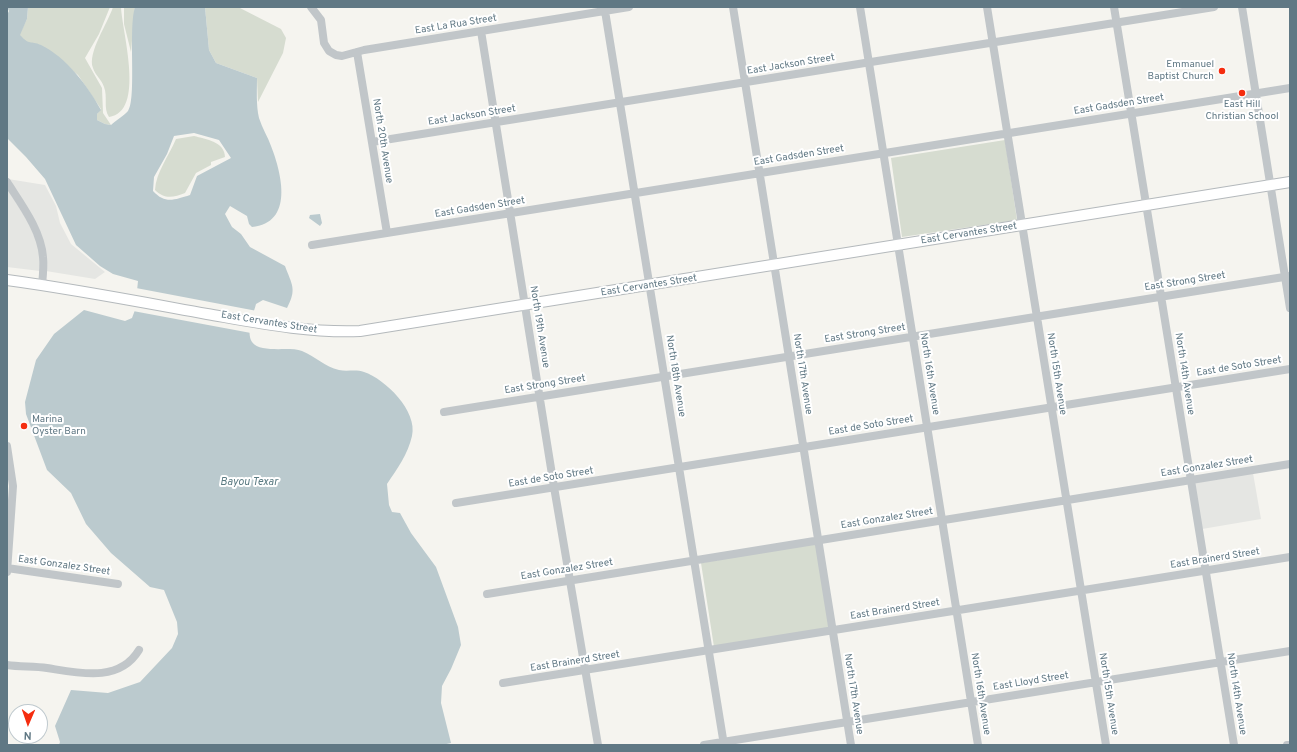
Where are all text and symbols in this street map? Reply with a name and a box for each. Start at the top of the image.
street label: East La Rua Street [414,13,498,37]
street label: East Jackson Street [746,52,836,78]
place label: Emmanuel Baptist Church [1148,59,1214,82]
marker: Emmanuel Baptist Church [1217,66,1227,76]
marker: East Hill Christian School [1237,88,1247,98]
street label: East Gadsden Street [1073,92,1165,118]
street label: North 20th Avenue [369,98,395,184]
place label: East Hill Christian School [1205,99,1279,122]
street label: East Jackson Street [427,103,517,129]
street label: East Gadsden Street [753,143,845,169]
street label: East Gadsden Street [434,195,526,221]
street label: East Cervantes Street [920,220,1018,248]
street label: East Strong Street [1144,270,1226,294]
street label: East Cervantes Street [600,272,698,300]
street label: North 19th Avenue [527,285,551,369]
street label: East Cervantes Street [220,309,318,337]
street label: East Strong Street [824,322,906,346]
street label: North 16th Avenue [917,332,941,416]
street label: North 15th Avenue [1044,332,1068,416]
street label: North 14th Avenue [1172,332,1196,416]
street label: North 17th Avenue [790,333,814,415]
street label: North 18th Avenue [663,334,687,418]
street label: East de Soto Street [1196,354,1282,380]
street label: East Strong Street [504,373,586,397]
street label: East de Soto Street [828,413,914,439]
place label: Marina Oyster Barn [32,414,86,438]
marker: Marina Oyster Barn [19,421,29,431]
street label: East Gonzalez Street [1160,454,1254,480]
street label: East de Soto Street [508,465,594,491]
water label: Bayou Texar [220,476,278,490]
street label: East Gonzalez Street [840,506,934,532]
street label: East Brainerd Street [1169,546,1261,572]
street label: East Gonzalez Street [17,554,111,578]
street label: East Gonzalez Street [520,557,614,583]
street label: East Brainerd Street [849,597,941,623]
street label: East Brainerd Street [529,649,621,675]
street label: North 16th Avenue [968,652,992,736]
street label: North 15th Avenue [1096,652,1120,736]
street label: North 14th Avenue [1224,652,1248,736]
street label: North 17th Avenue [841,653,865,735]
street label: East Lloyd Street [992,670,1070,694]
north arrow [8,704,48,744]
text: N [23,728,32,742]

